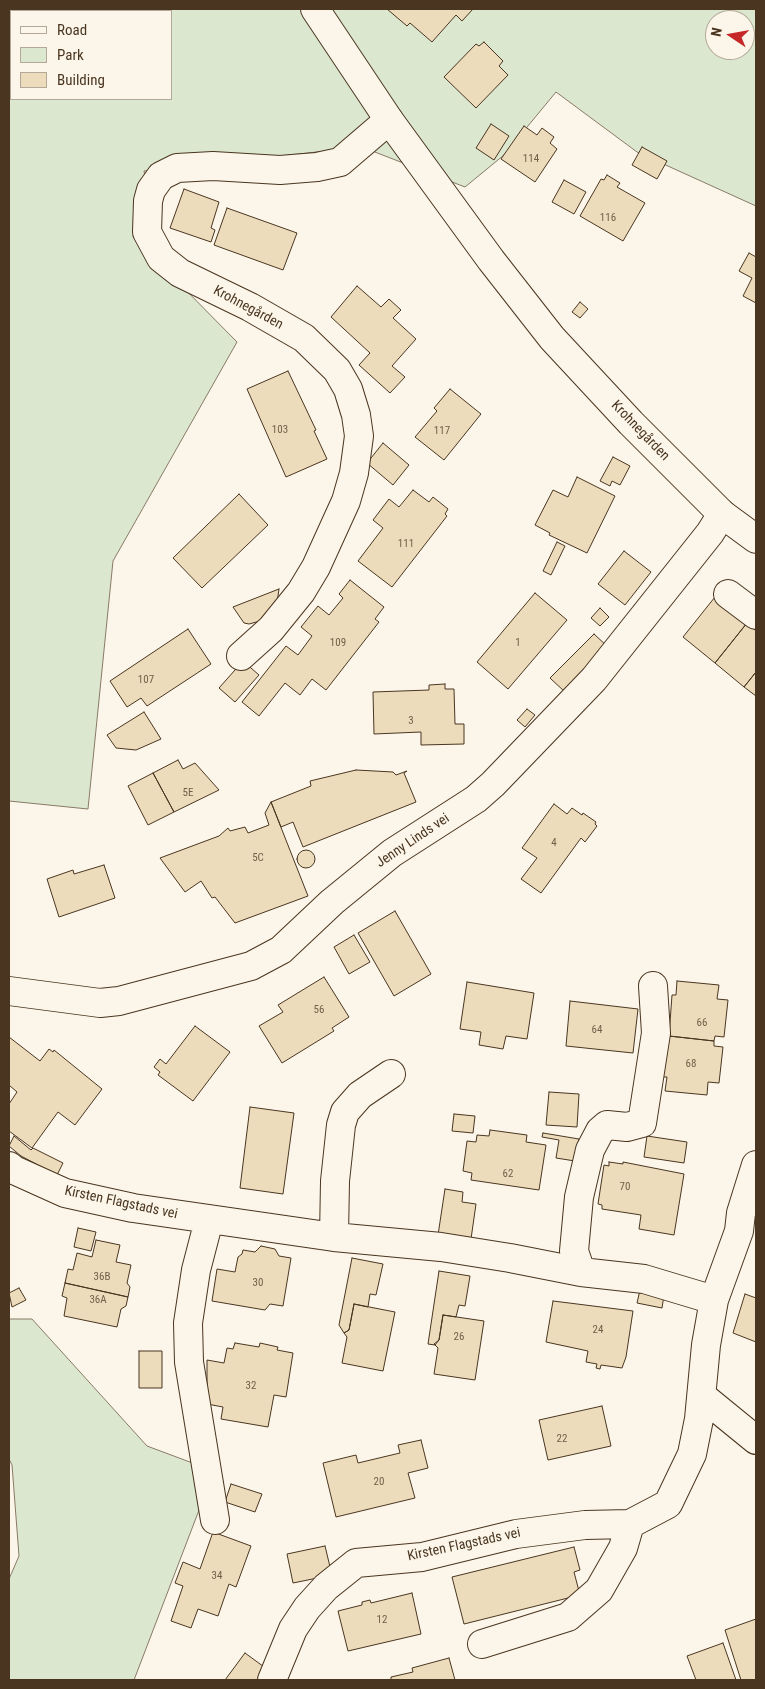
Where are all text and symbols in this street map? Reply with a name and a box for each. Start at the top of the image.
legend [10,10,172,100]
north arrow [705,10,755,60]
text: Road [57,21,87,39]
text: N [708,26,725,38]
text: Park [57,46,84,64]
text: Building [57,71,105,89]
house number: 114 [523,152,539,166]
house number: 116 [600,211,616,225]
street label: Krohnegården [210,283,286,333]
street label: Krohnegården [607,397,673,465]
house number: 103 [272,423,288,437]
house number: 117 [434,424,450,438]
house number: 111 [398,537,414,551]
house number: 109 [330,636,346,650]
house number: 1 [515,636,521,650]
house number: 107 [138,673,154,687]
house number: 3 [408,714,414,728]
house number: 5E [183,786,193,800]
street label: Jenny Linds vei [373,810,453,872]
house number: 4 [551,836,557,850]
house number: 5C [252,851,264,865]
house number: 56 [314,1003,324,1017]
house number: 66 [697,1016,707,1030]
house number: 64 [592,1023,602,1037]
house number: 68 [686,1057,696,1071]
house number: 62 [503,1167,513,1181]
house number: 70 [620,1180,630,1194]
street label: Kirsten Flagstads vei [63,1183,179,1223]
house number: 36B [94,1270,110,1284]
house number: 30 [253,1276,263,1290]
house number: 36A [89,1293,107,1307]
house number: 24 [593,1323,603,1337]
house number: 26 [454,1330,464,1344]
house number: 32 [246,1379,256,1393]
house number: 22 [557,1432,567,1446]
house number: 20 [374,1475,384,1489]
street label: Kirsten Flagstads vei [406,1525,522,1565]
house number: 34 [212,1569,222,1583]
house number: 12 [377,1613,387,1627]

